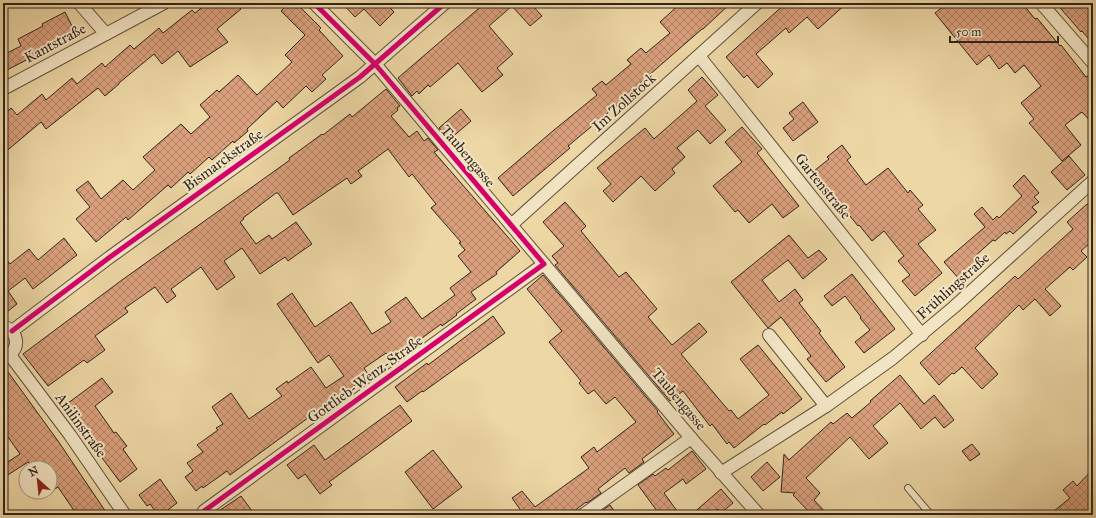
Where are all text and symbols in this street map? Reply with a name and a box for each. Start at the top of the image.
scale bar [950,18,1058,44]
street label: Kantstraße [21,19,89,67]
text: 50 m [956,25,981,39]
street label: Im Zollstock [589,69,659,135]
street label: Taubengasse [437,121,499,191]
street label: Bismarckstraße [180,125,266,195]
street label: Gartenstraße [791,149,855,223]
street label: Frühlingstraße [913,249,993,323]
street label: Gottlieb-Wenz-Straße [304,331,426,427]
street label: Taubengasse [648,364,710,434]
street label: Anilinstraße [51,388,110,461]
north arrow [18,460,58,500]
text: N [27,463,41,479]

